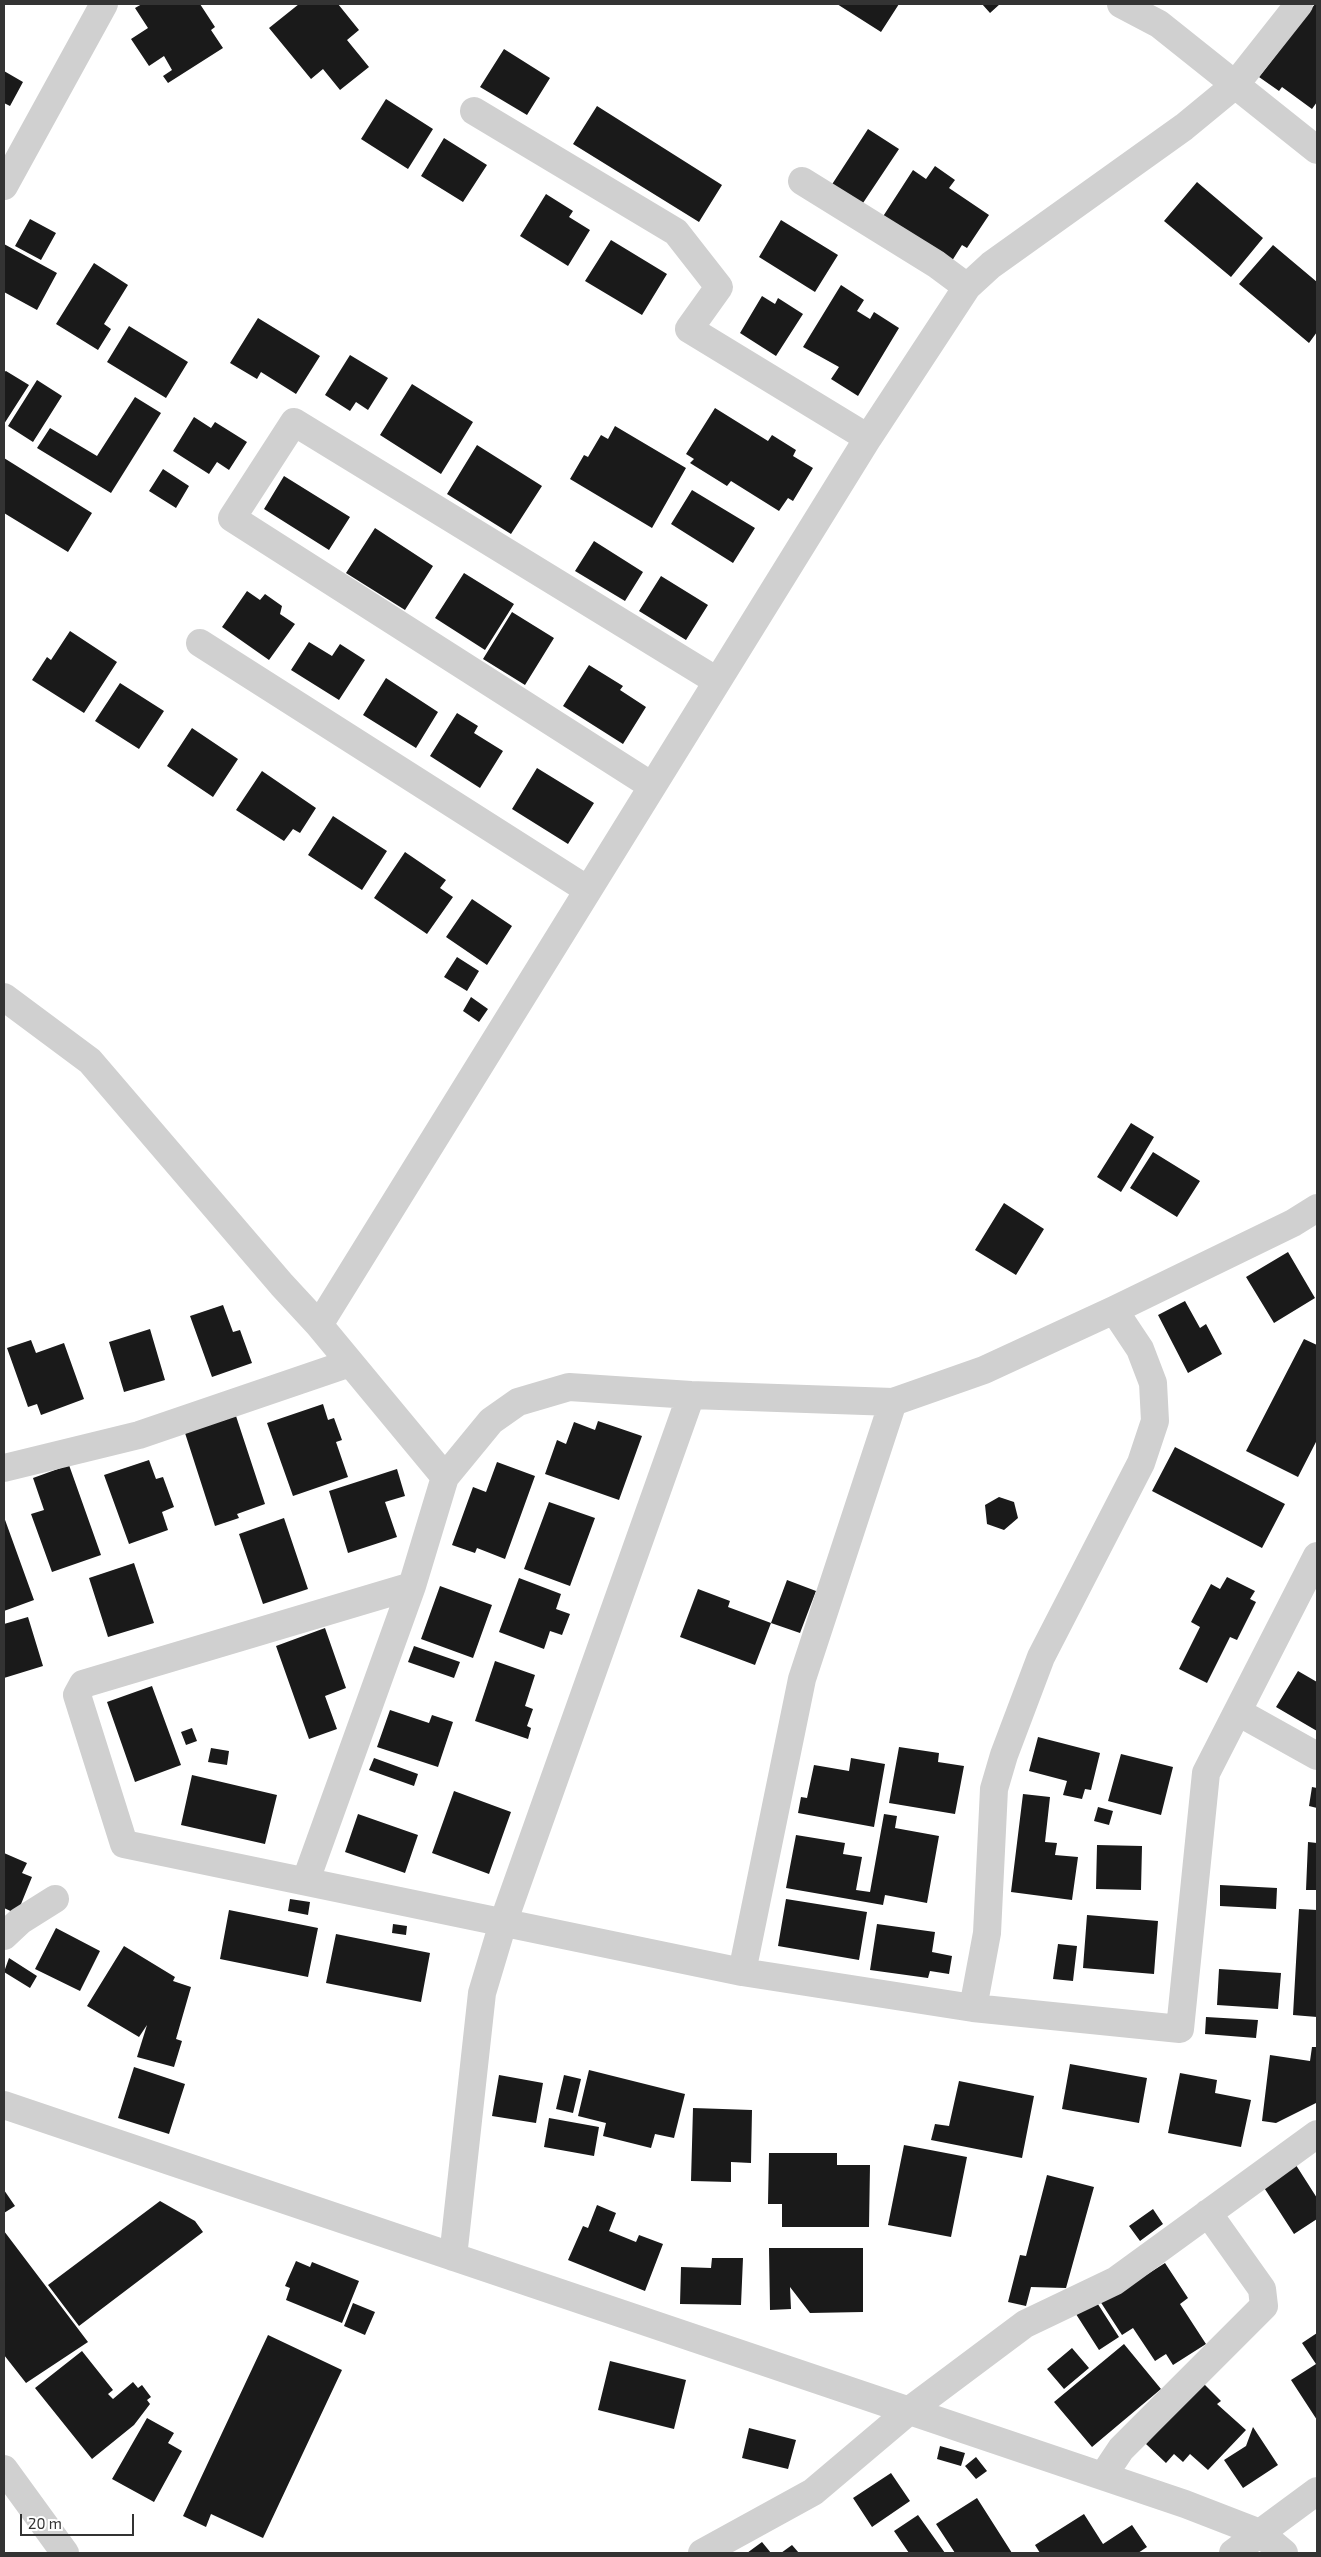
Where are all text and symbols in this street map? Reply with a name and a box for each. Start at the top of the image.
scale bar [22,2504,136,2536]
text: 20 m [28,2514,62,2532]

